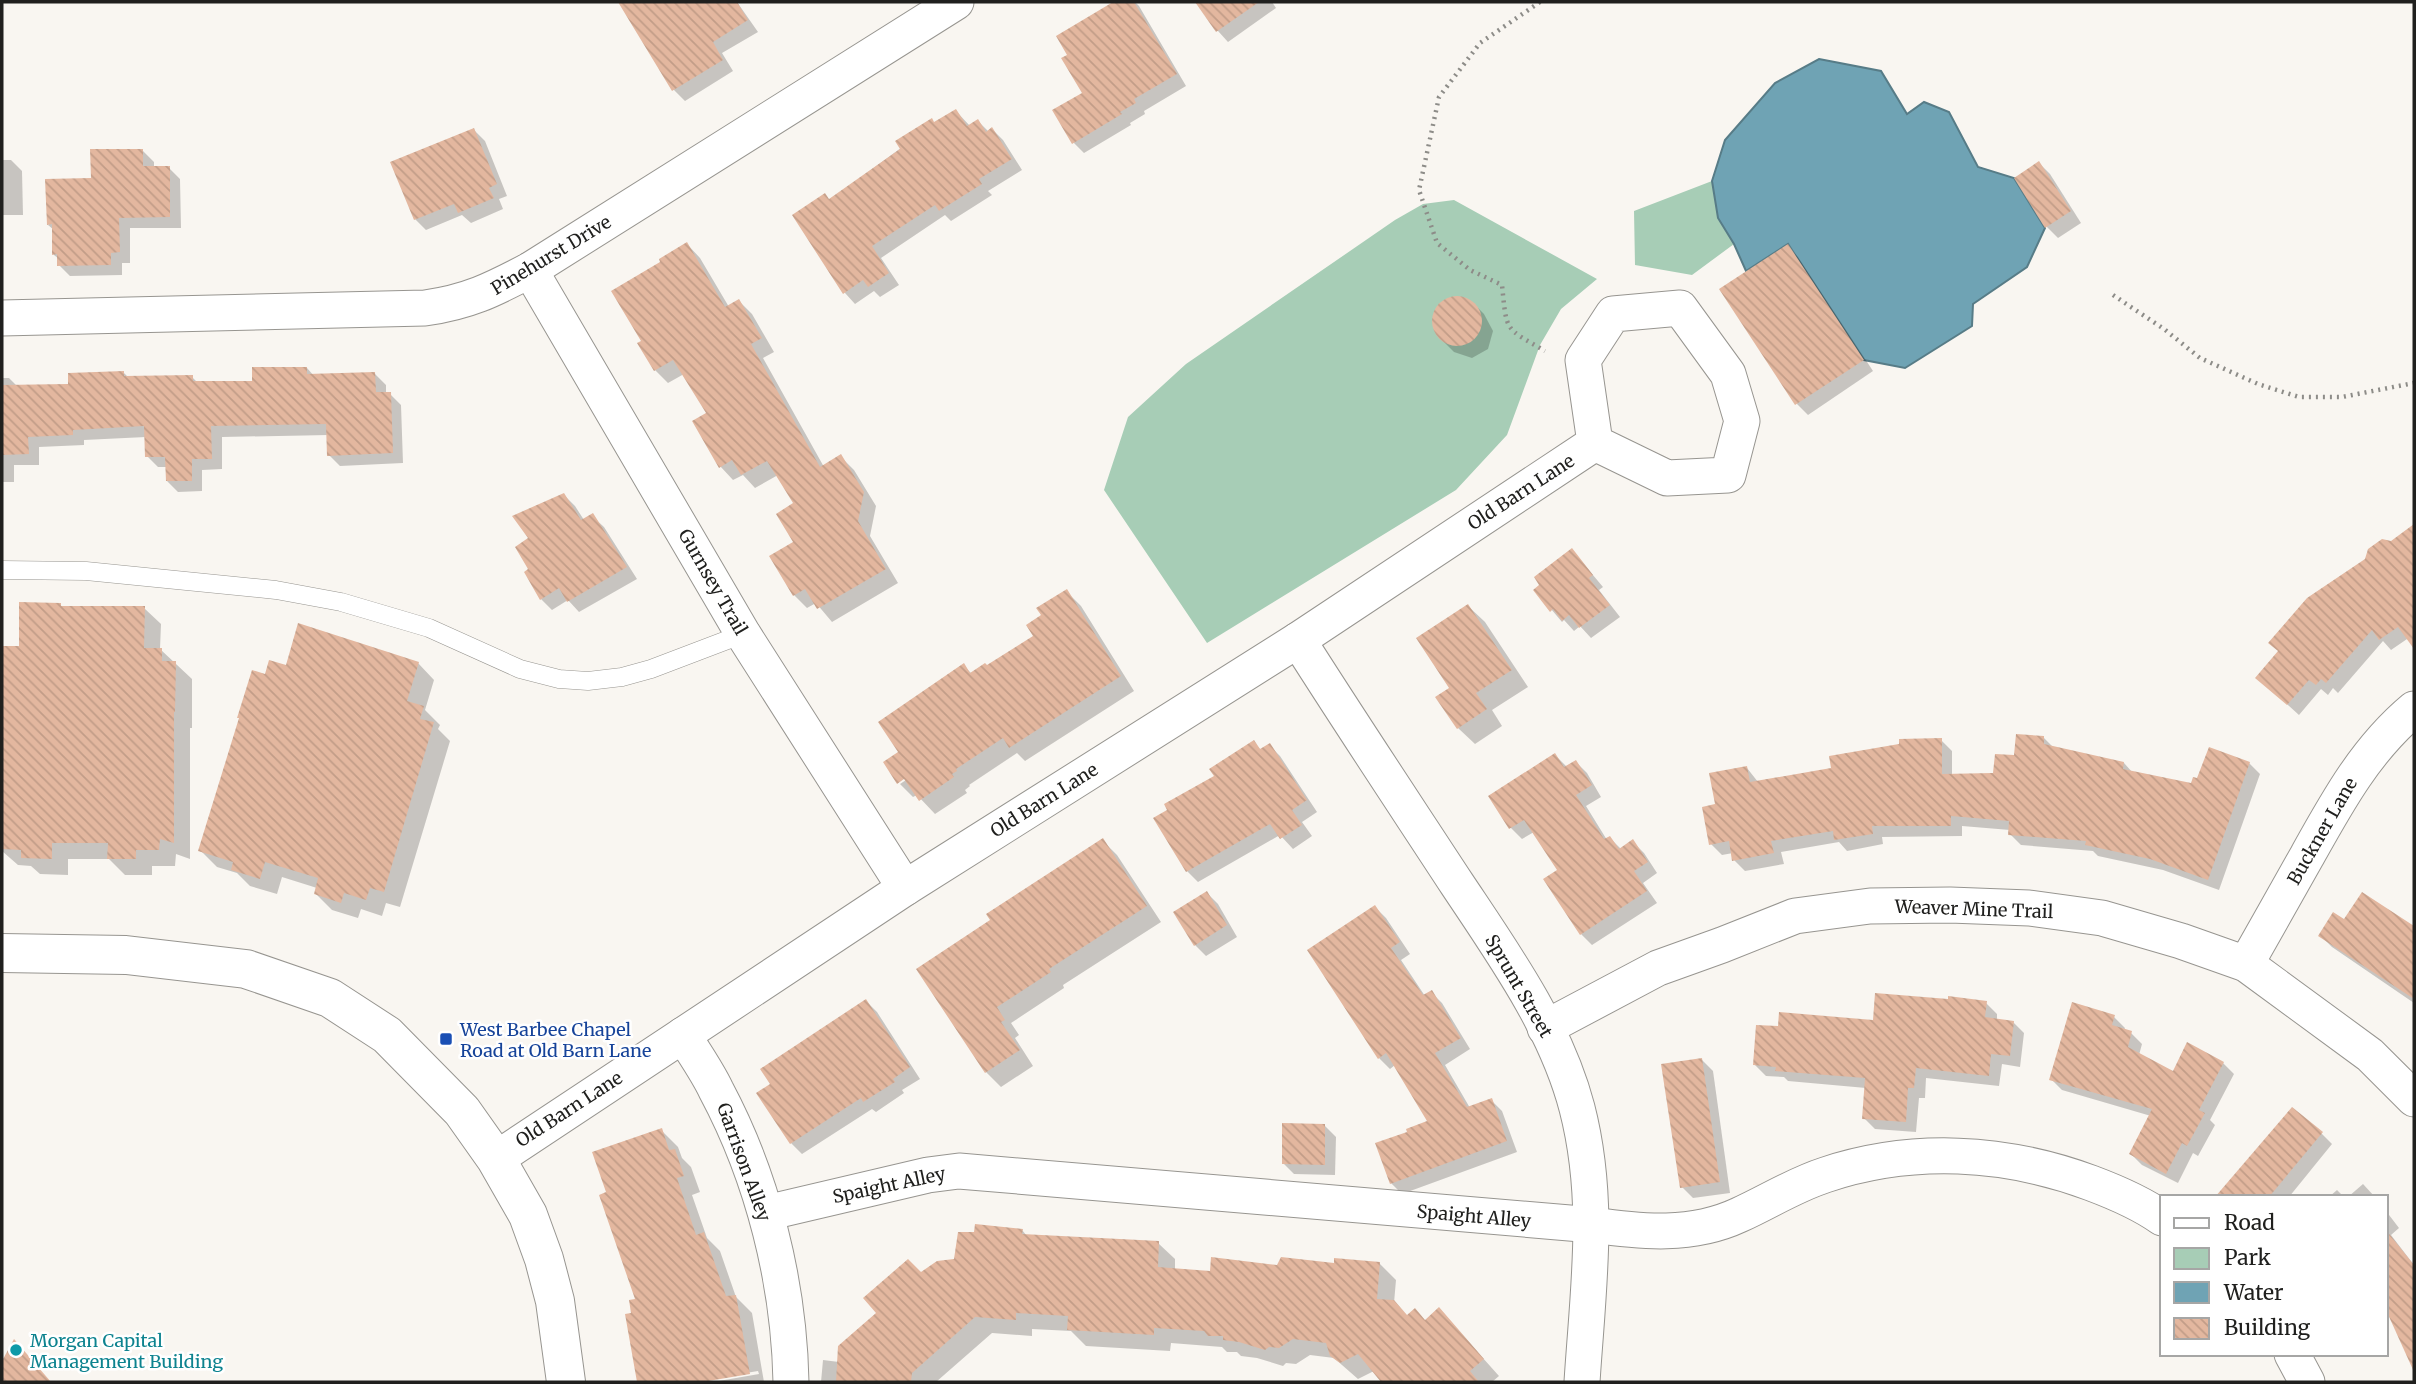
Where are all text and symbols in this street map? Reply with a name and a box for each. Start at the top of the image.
street label: Pinehurst Drive [487,210,615,300]
street label: Old Barn Lane [1463,449,1579,535]
street label: Gurnsey Trail [673,525,753,640]
street label: Old Barn Lane [986,758,1102,842]
street label: Buckner Lane [2282,773,2362,889]
street label: Weaver Mine Trail [1893,895,2054,923]
street label: Sprunt Street [1480,930,1558,1042]
place label: West Barbee Chapel Road at Old Barn Lane [459,1018,651,1062]
marker: West Barbee Chapel Road at Old Barn Lane [438,1031,454,1047]
street label: Old Barn Lane [511,1066,627,1152]
street label: Garrison Alley [712,1100,776,1225]
street label: Spaight Alley [831,1162,948,1208]
legend [2160,1195,2388,1356]
street label: Spaight Alley [1416,1200,1533,1232]
text: Road [2224,1209,2275,1236]
text: Park [2224,1244,2271,1271]
text: Water [2223,1279,2283,1306]
text: Building [2224,1314,2311,1341]
place label: Morgan Capital Management Building [30,1329,223,1373]
marker: Morgan Capital Management Building [8,1342,24,1358]

